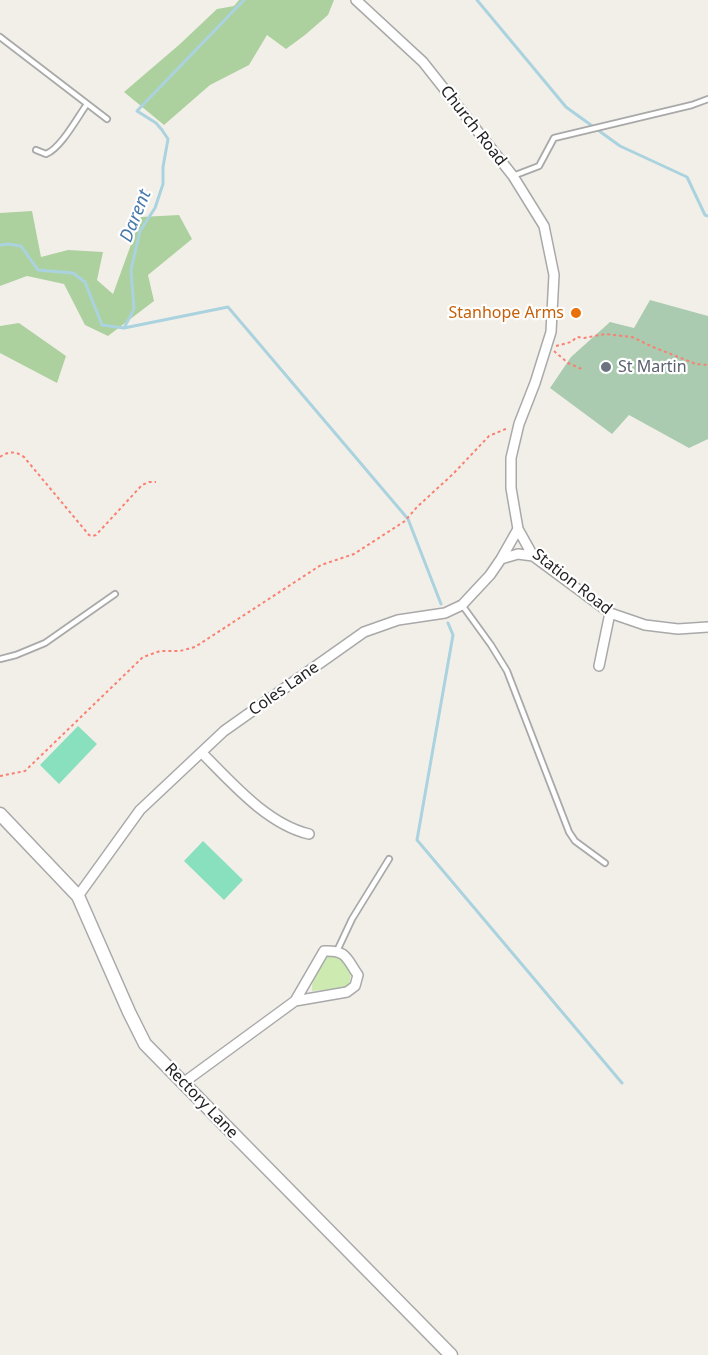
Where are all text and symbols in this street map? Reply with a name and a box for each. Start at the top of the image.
street label: Church Road [436,82,510,170]
water label: Darent [116,187,156,245]
place label: Stanhope Arms [449,303,564,323]
marker: Stanhope Arms [569,306,583,320]
place label: St Martin [618,357,687,377]
marker: St Martin [599,360,613,374]
street label: Station Road [528,545,616,619]
street label: Coles Lane [245,658,323,720]
street label: Rectory Lane [160,1059,242,1143]

